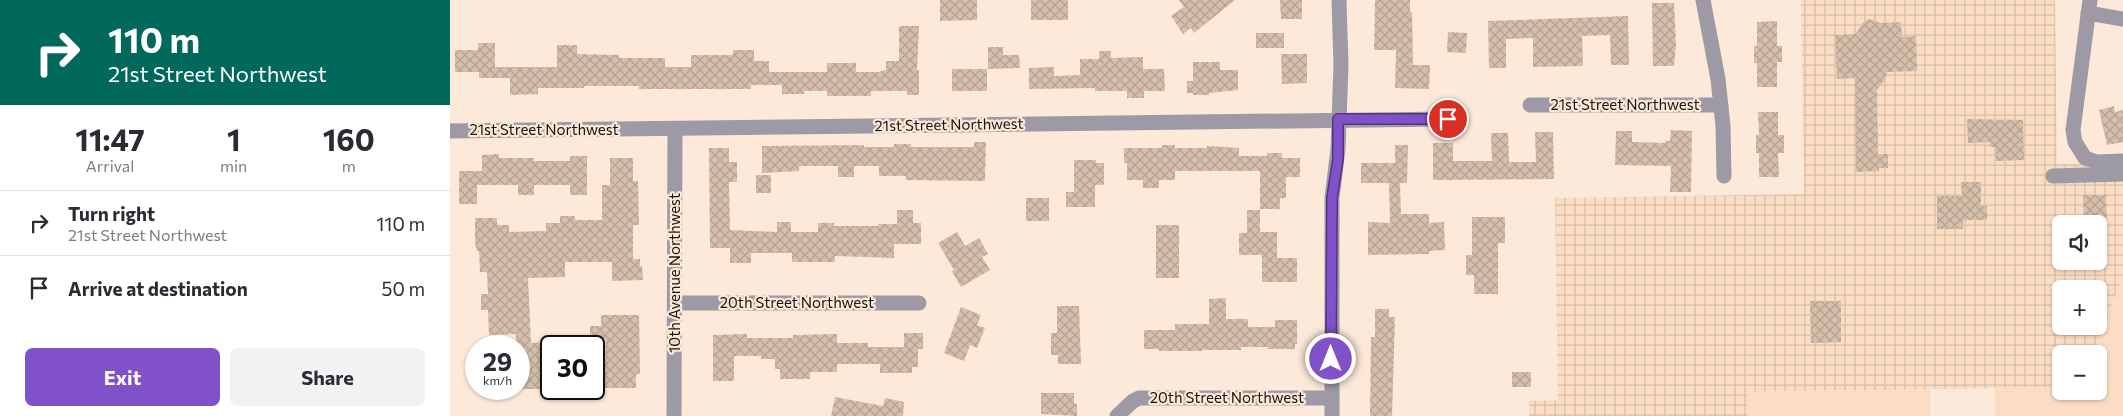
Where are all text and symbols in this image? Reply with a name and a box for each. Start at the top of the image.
text: 110 m [108,17,200,60]
icon: right [25,20,90,85]
text: 21st Street Northwest [108,60,327,87]
street label: 21st Street Northwest [1550,95,1700,113]
pin [1427,98,1469,140]
icon: arrive [1434,105,1462,133]
street label: 21st Street Northwest [874,114,1024,134]
text: 11:47 [75,120,145,157]
text: 1 [227,120,240,157]
text: 160 [323,120,375,157]
street label: 21st Street Northwest [469,120,619,138]
text: Arrival [86,156,134,175]
text: min [220,156,247,175]
text: m [342,156,356,175]
street label: 10th Avenue Northwest [665,193,683,353]
text: Turn right [68,202,155,225]
icon: right [25,209,53,237]
text: 110 m [376,212,425,235]
map controls [2052,215,2107,400]
button: sound [2052,215,2107,270]
text: 21st Street Northwest [68,225,227,244]
icon: arrive [25,274,53,302]
text: Arrive at destination [68,277,248,300]
text: 50 m [381,277,425,300]
button: + [2052,280,2107,335]
street label: 20th Street Northwest [720,293,874,311]
position arrow [1304,332,1356,384]
speed limit sign: 30 [540,335,605,400]
button: − [2052,345,2107,400]
text: 29 [483,346,512,376]
button: Exit [25,348,220,406]
button: Share [230,348,425,406]
text: km/h [483,373,512,387]
street label: 20th Street Northwest [1150,388,1304,406]

